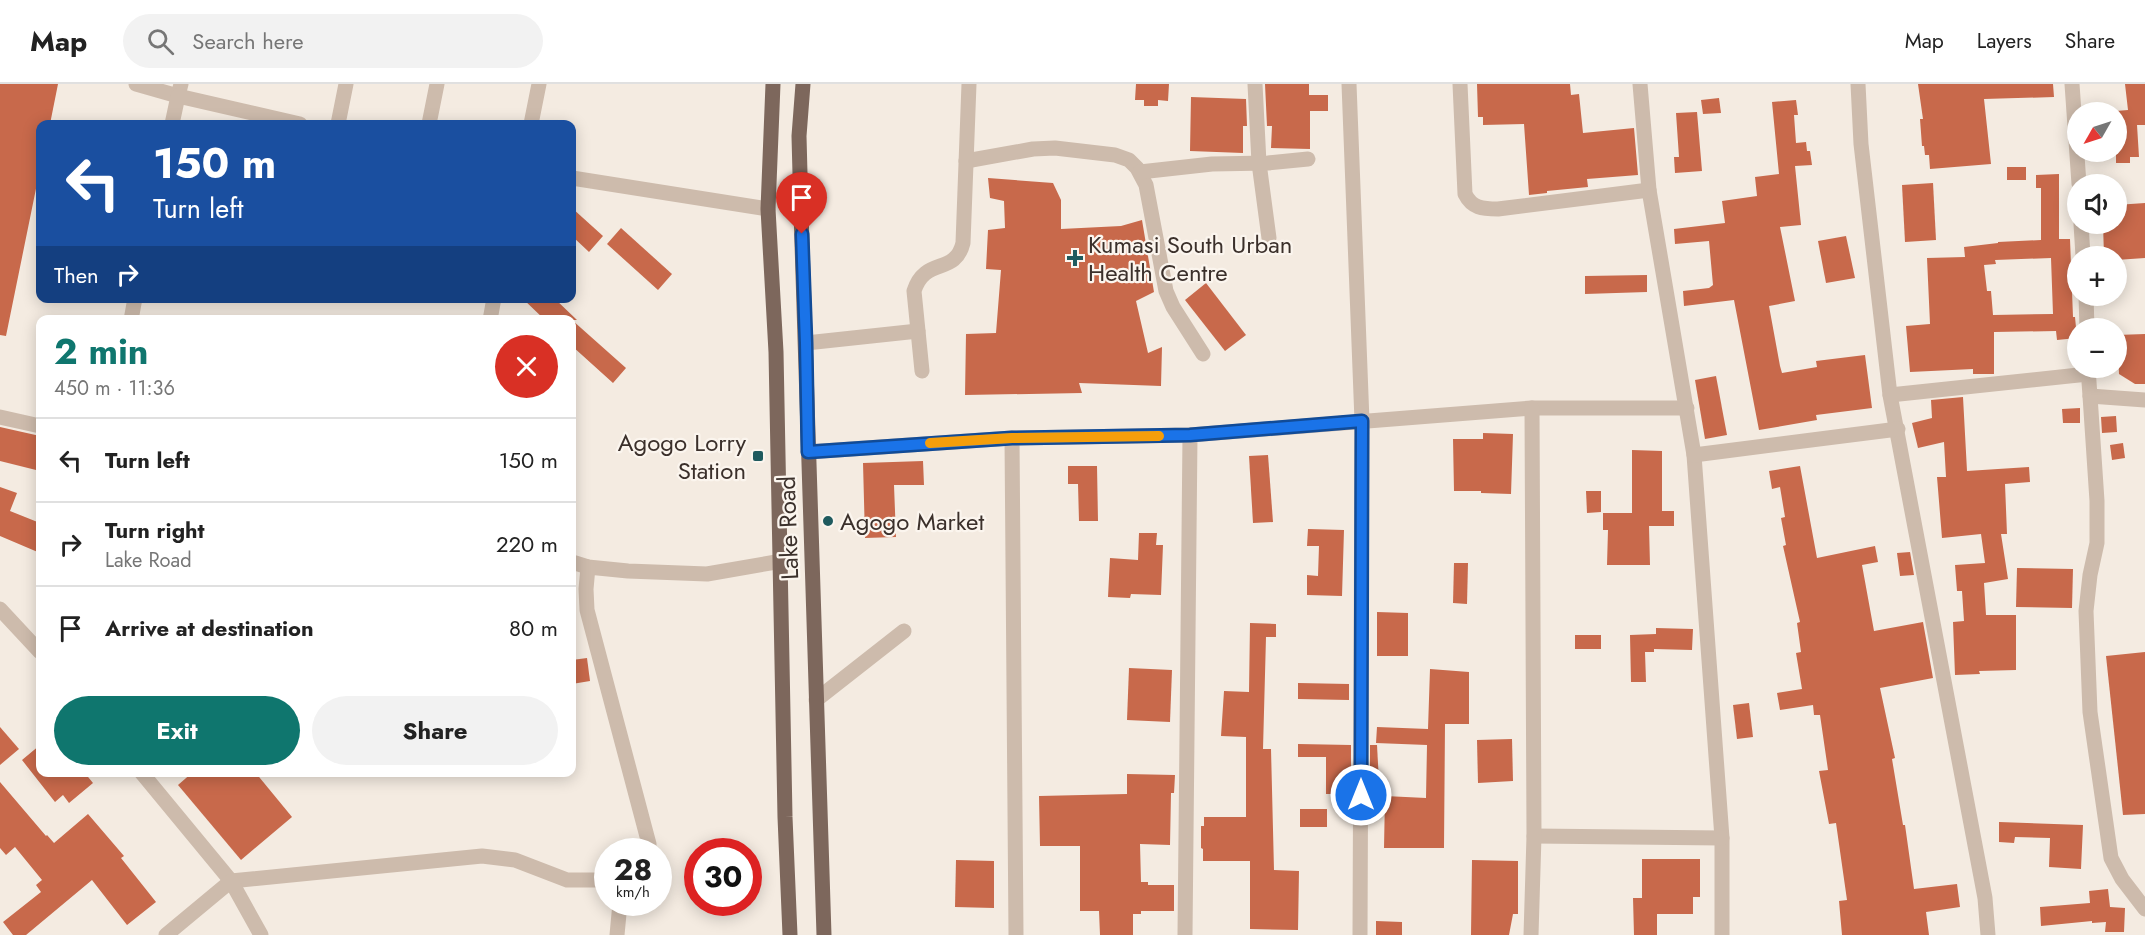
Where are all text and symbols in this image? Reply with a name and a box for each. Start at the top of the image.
search box [123,14,543,68]
text: Map [30,21,87,62]
icon: search [144,25,177,58]
text: Search here [192,25,304,57]
text: Map [1905,26,1944,56]
text: Layers [1977,26,2032,56]
text: Share [2065,26,2115,56]
north arrow [2067,102,2127,162]
map controls [2067,102,2127,378]
text: 150 m [153,133,276,194]
icon: left [54,144,132,222]
pin [776,172,827,234]
button: sound [2067,174,2127,234]
icon: arrive [785,181,818,214]
text: Turn left [153,189,243,228]
place label: Kumasi South Urban Health Centre [1088,227,1292,290]
button: + [2067,246,2127,306]
marker: Kumasi South Urban Health Centre [1066,249,1084,267]
icon: right [111,258,144,291]
text: Then [54,259,99,291]
button: − [2067,318,2127,378]
text: 2 min [54,325,149,377]
button: close [495,335,558,398]
text: 450 m · 11:36 [54,374,175,403]
place label: Agogo Lorry Station [618,425,746,488]
icon: left [54,444,87,477]
text: Turn left [105,444,190,476]
text: 150 m [499,444,558,476]
marker: Agogo Lorry Station [751,449,765,463]
street label: Lake Road [769,475,807,581]
place label: Agogo Market [840,504,984,539]
text: Turn right [105,514,205,546]
marker: Agogo Market [821,514,835,528]
icon: right [54,528,87,561]
text: 220 m [496,528,558,560]
text: Lake Road [105,546,192,575]
icon: arrive [54,612,87,645]
text: Arrive at destination [105,612,314,644]
text: 80 m [509,612,558,644]
button: Exit [54,696,300,765]
button: Share [312,696,558,765]
position arrow [1329,763,1393,827]
speed limit sign: 30 [684,838,762,916]
text: 28 [614,848,652,891]
text: km/h [616,881,650,903]

